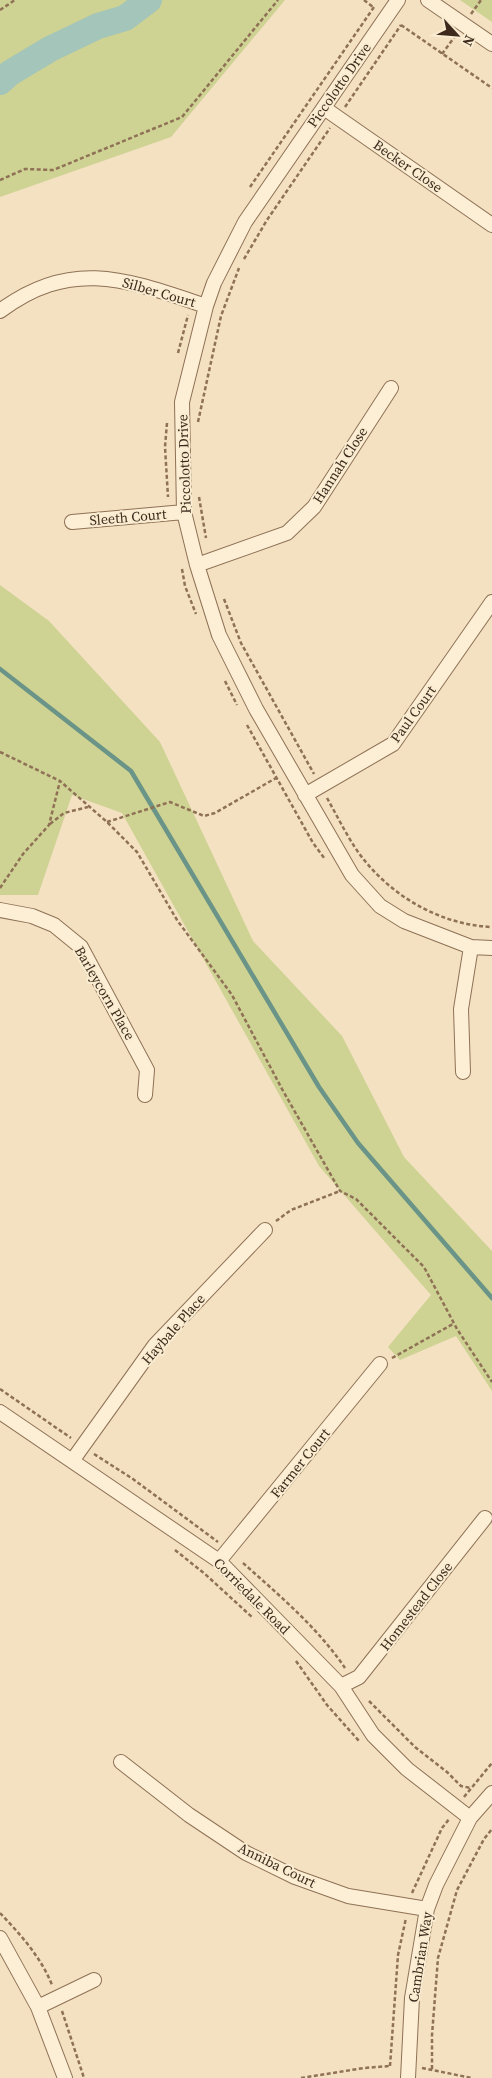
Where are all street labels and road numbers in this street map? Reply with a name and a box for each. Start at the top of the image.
street label: Piccolotto Drive [302,39,376,131]
street label: Becker Close [369,135,447,197]
street label: Silber Court [120,272,198,312]
street label: Piccolotto Drive [172,414,196,514]
street label: Hannah Close [308,423,372,507]
street label: Sleeth Court [89,504,168,530]
street label: Paul Court [385,681,441,747]
street label: Barleycorn Place [70,942,140,1044]
street label: Haybale Place [137,1289,209,1369]
street label: Farmer Court [266,1423,335,1502]
street label: Corriedale Road [209,1553,295,1639]
street label: Homestead Close [375,1557,457,1655]
street label: Anniba Court [235,1838,320,1893]
street label: Cambrian Way [403,1909,437,2004]

